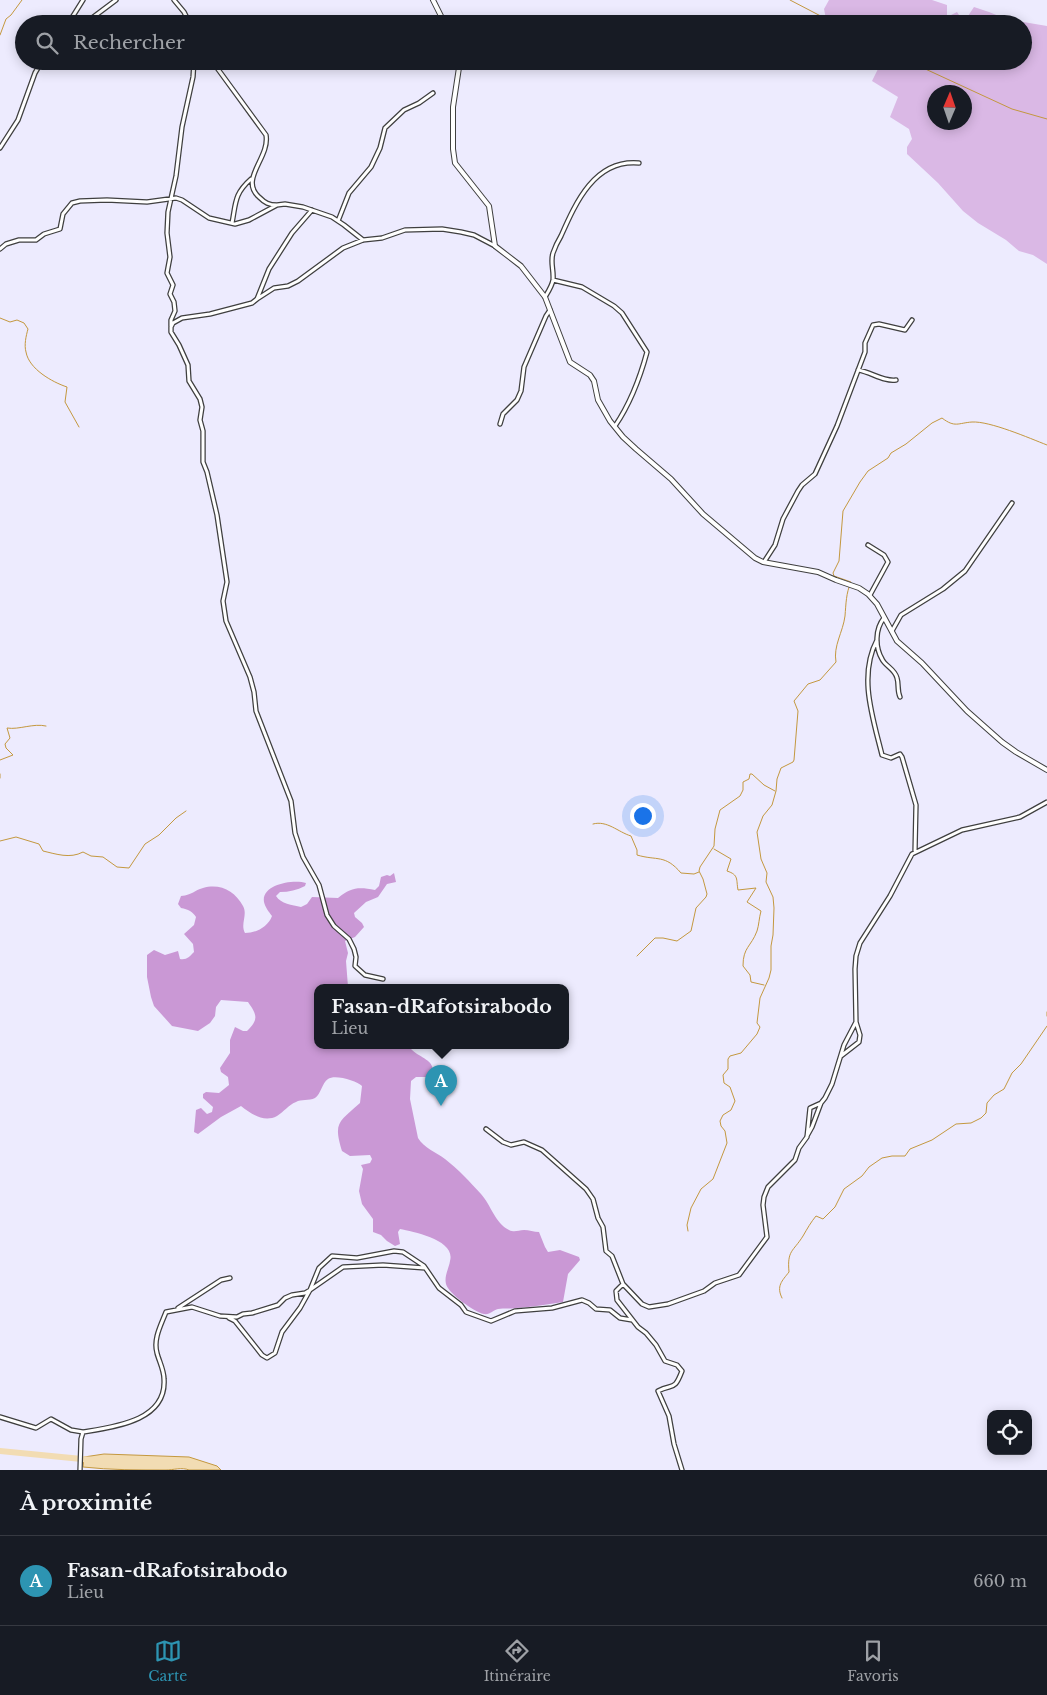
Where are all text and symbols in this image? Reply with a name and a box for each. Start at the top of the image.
search box [15,15,1032,70]
icon: search [33,29,61,57]
text: Rechercher [73,31,185,54]
north arrow [927,85,972,130]
your location [630,803,656,829]
popup [314,984,569,1049]
text: Fasan-dRafotsirabodo [331,995,552,1018]
text: Lieu [331,1018,368,1038]
pin: A [425,1065,457,1106]
map controls [987,1410,1032,1455]
button: locate [987,1410,1032,1455]
text: À proximité [20,1490,152,1516]
text: Fasan-dRafotsirabodo [67,1559,287,1582]
text: A [30,1571,42,1591]
text: 660 m [973,1571,1027,1591]
text: Lieu [67,1582,104,1602]
tab: Carte [148,1637,187,1685]
tab: Itinéraire [484,1637,551,1685]
tab: Favoris [847,1637,899,1685]

